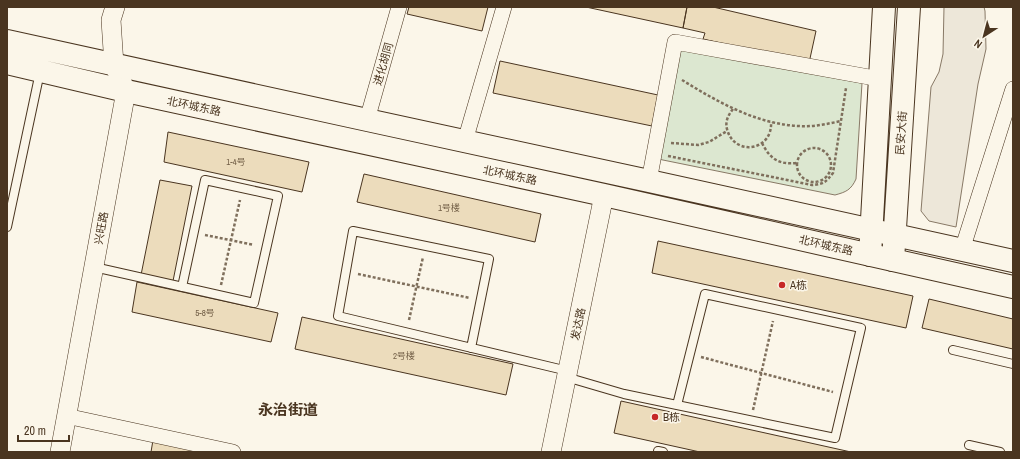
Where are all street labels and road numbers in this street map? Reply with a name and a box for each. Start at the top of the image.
street label: 进化胡同 [370,41,396,87]
street label: 北环城东路 [166,93,222,119]
street label: 民安大街 [892,111,910,155]
street label: 北环城东路 [482,162,538,188]
street label: 兴旺路 [91,211,111,245]
street label: 北环城东路 [798,232,854,258]
street label: 发达路 [568,306,588,342]

